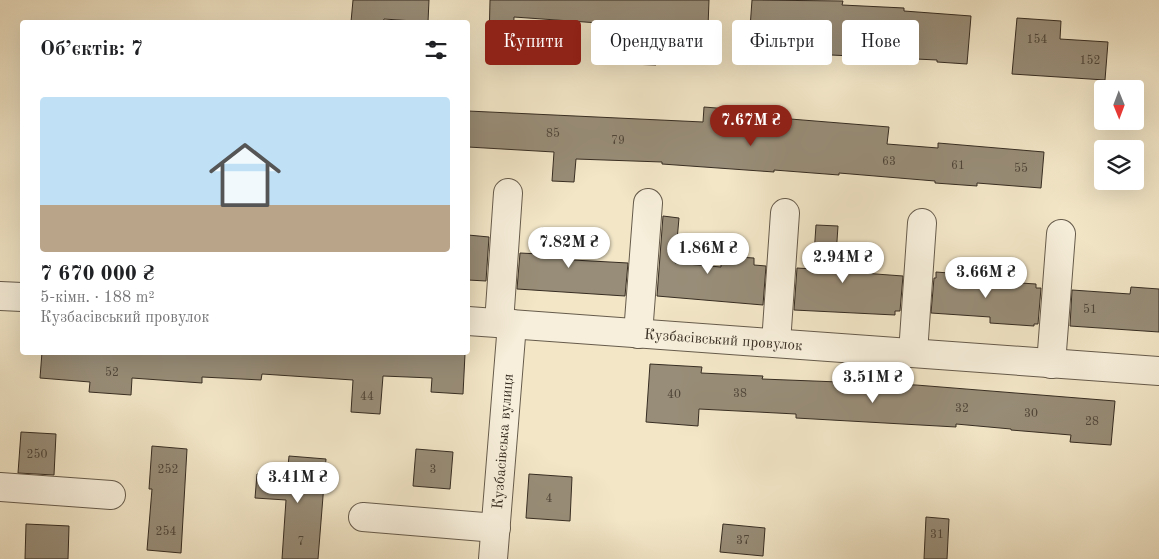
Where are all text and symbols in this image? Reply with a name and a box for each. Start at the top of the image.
chip: Купити [485,20,581,65]
chip: Орендувати [591,20,722,65]
chip: Фільтри [732,20,832,65]
chip: Нове [842,20,919,65]
house number: 154 [1027,33,1047,46]
icon: filters [422,36,450,64]
text: Об’єктів: 7 [40,39,143,60]
house number: 152 [1080,54,1100,67]
north arrow [1094,80,1144,130]
map controls [1094,80,1144,190]
pin: 7.67M ₴ [705,104,797,147]
text: 7.67M ₴ [721,113,781,129]
house number: 85 [546,127,560,140]
icon: home [200,130,290,220]
house number: 79 [611,135,625,147]
button: layers [1094,140,1144,190]
house number: 63 [882,156,896,168]
house number: 61 [951,160,965,172]
house number: 55 [1014,162,1028,175]
pin: 7.82M ₴ [523,226,615,269]
pin: 1.86M ₴ [662,232,754,275]
text: 7.82M ₴ [539,235,599,251]
text: 1.86M ₴ [678,241,738,257]
pin: 2.94M ₴ [797,242,889,284]
text: 2.94M ₴ [813,250,873,266]
pin: 3.66M ₴ [940,256,1032,299]
text: 7 670 000 ₴ [40,264,154,285]
text: 3.66M ₴ [956,265,1016,281]
text: 5-кімн. · 188 m² [40,290,155,306]
house number: 51 [1083,303,1097,316]
text: Кузбасівський провулок [40,310,210,326]
street label: Кузбасівський провулок [643,328,804,354]
pin: 3.51M ₴ [827,362,919,404]
house number: 52 [105,366,119,379]
text: 3.51M ₴ [843,370,903,386]
street label: Кузбасівська вулиця [491,373,517,510]
house number: 38 [733,388,747,400]
house number: 40 [667,389,681,401]
house number: 44 [360,391,374,403]
house number: 32 [955,403,969,415]
house number: 30 [1024,408,1038,420]
house number: 28 [1085,416,1099,428]
house number: 250 [27,448,47,461]
pin: 3.41M ₴ [252,462,344,504]
house number: 252 [158,463,178,476]
house number: 3 [430,464,436,476]
text: 3.41M ₴ [268,470,328,486]
house number: 4 [546,493,553,505]
house number: 254 [156,525,176,538]
house number: 31 [930,529,944,541]
house number: 37 [736,535,750,547]
house number: 7 [298,536,304,548]

